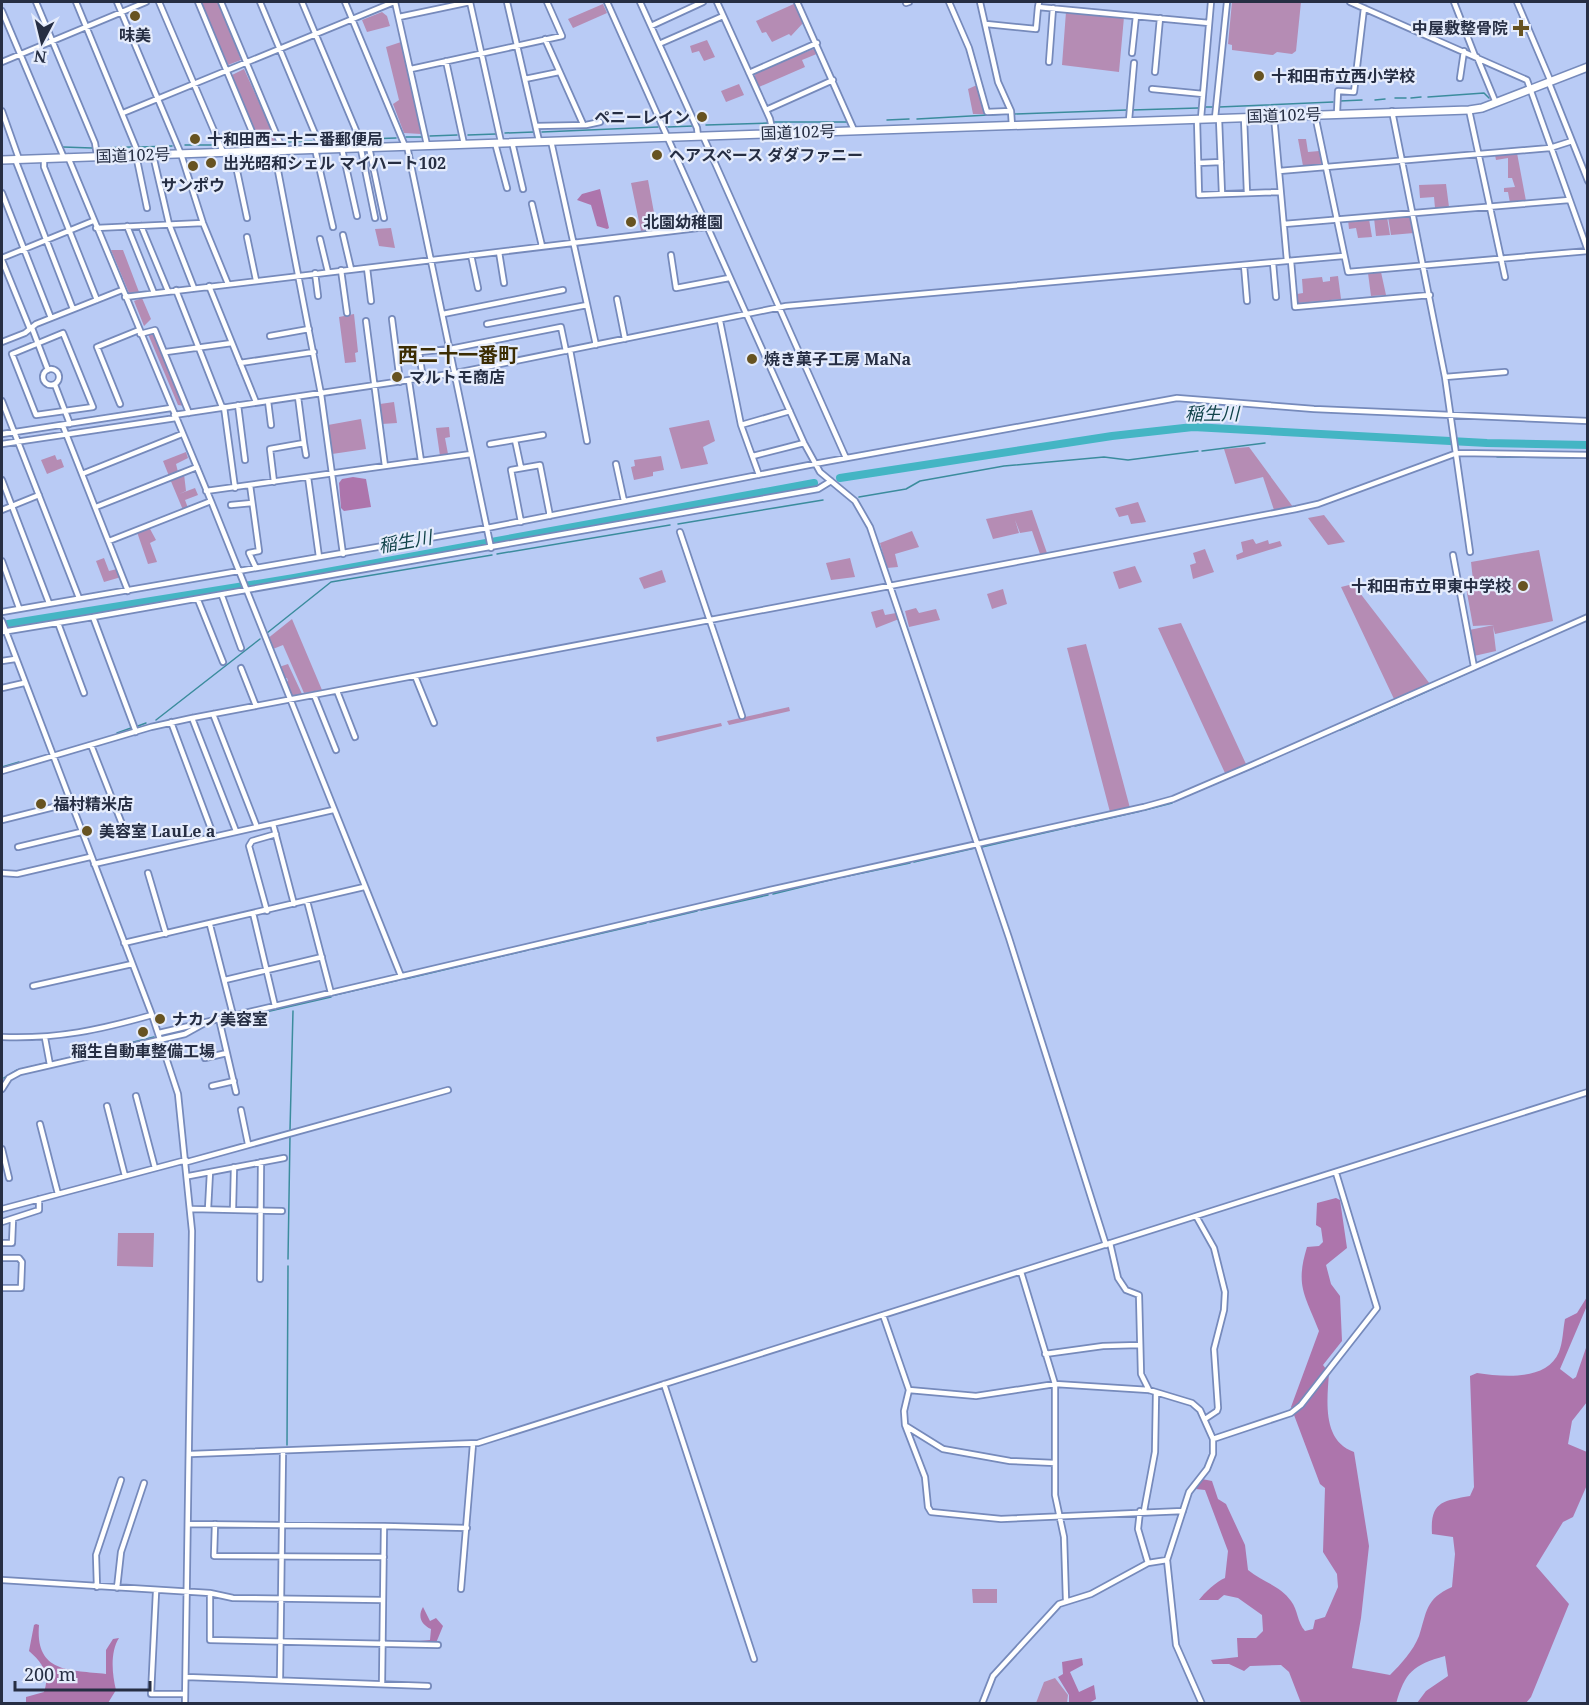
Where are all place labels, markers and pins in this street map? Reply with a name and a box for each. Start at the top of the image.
marker: 味美 [128,9,142,23]
place label: 中屋敷整骨院 [1412,17,1508,39]
marker: 中屋敷整骨院 [1512,19,1530,37]
place label: 味美 [119,24,151,46]
place label: 十和田市立西小学校 [1271,65,1415,87]
marker: 十和田市立西小学校 [1252,69,1266,83]
place label: ペニーレイン [594,106,690,128]
marker: ペニーレイン [695,110,709,124]
place label: 十和田西二十二番郵便局 [207,128,383,150]
marker: 十和田西二十二番郵便局 [188,132,202,146]
place label: ヘアスペース ダダファニー [669,144,863,166]
marker: ヘアスペース ダダファニー [650,148,664,162]
place label: 出光昭和シェル マイハート102 [223,152,446,174]
marker: 出光昭和シェル マイハート102 [204,156,218,170]
marker: サンポウ [186,159,200,173]
place label: サンポウ [161,174,225,196]
place label: 北園幼稚園 [643,211,723,233]
marker: 北園幼稚園 [624,215,638,229]
place label: 焼き菓子工房 MaNa [764,348,912,370]
marker: 焼き菓子工房 MaNa [745,352,759,366]
place label: マルトモ商店 [409,366,505,388]
marker: マルトモ商店 [390,370,404,384]
place label: 十和田市立甲東中学校 [1351,575,1511,597]
marker: 十和田市立甲東中学校 [1516,579,1530,593]
place label: 福村精米店 [53,793,133,815]
marker: 福村精米店 [34,797,48,811]
place label: 美容室 LauLe a [99,820,216,842]
marker: 美容室 LauLe a [80,824,94,838]
place label: ナカノ美容室 [172,1008,268,1030]
marker: ナカノ美容室 [153,1012,167,1026]
marker: 稲生自動車整備工場 [136,1025,150,1039]
place label: 稲生自動車整備工場 [71,1040,215,1062]

